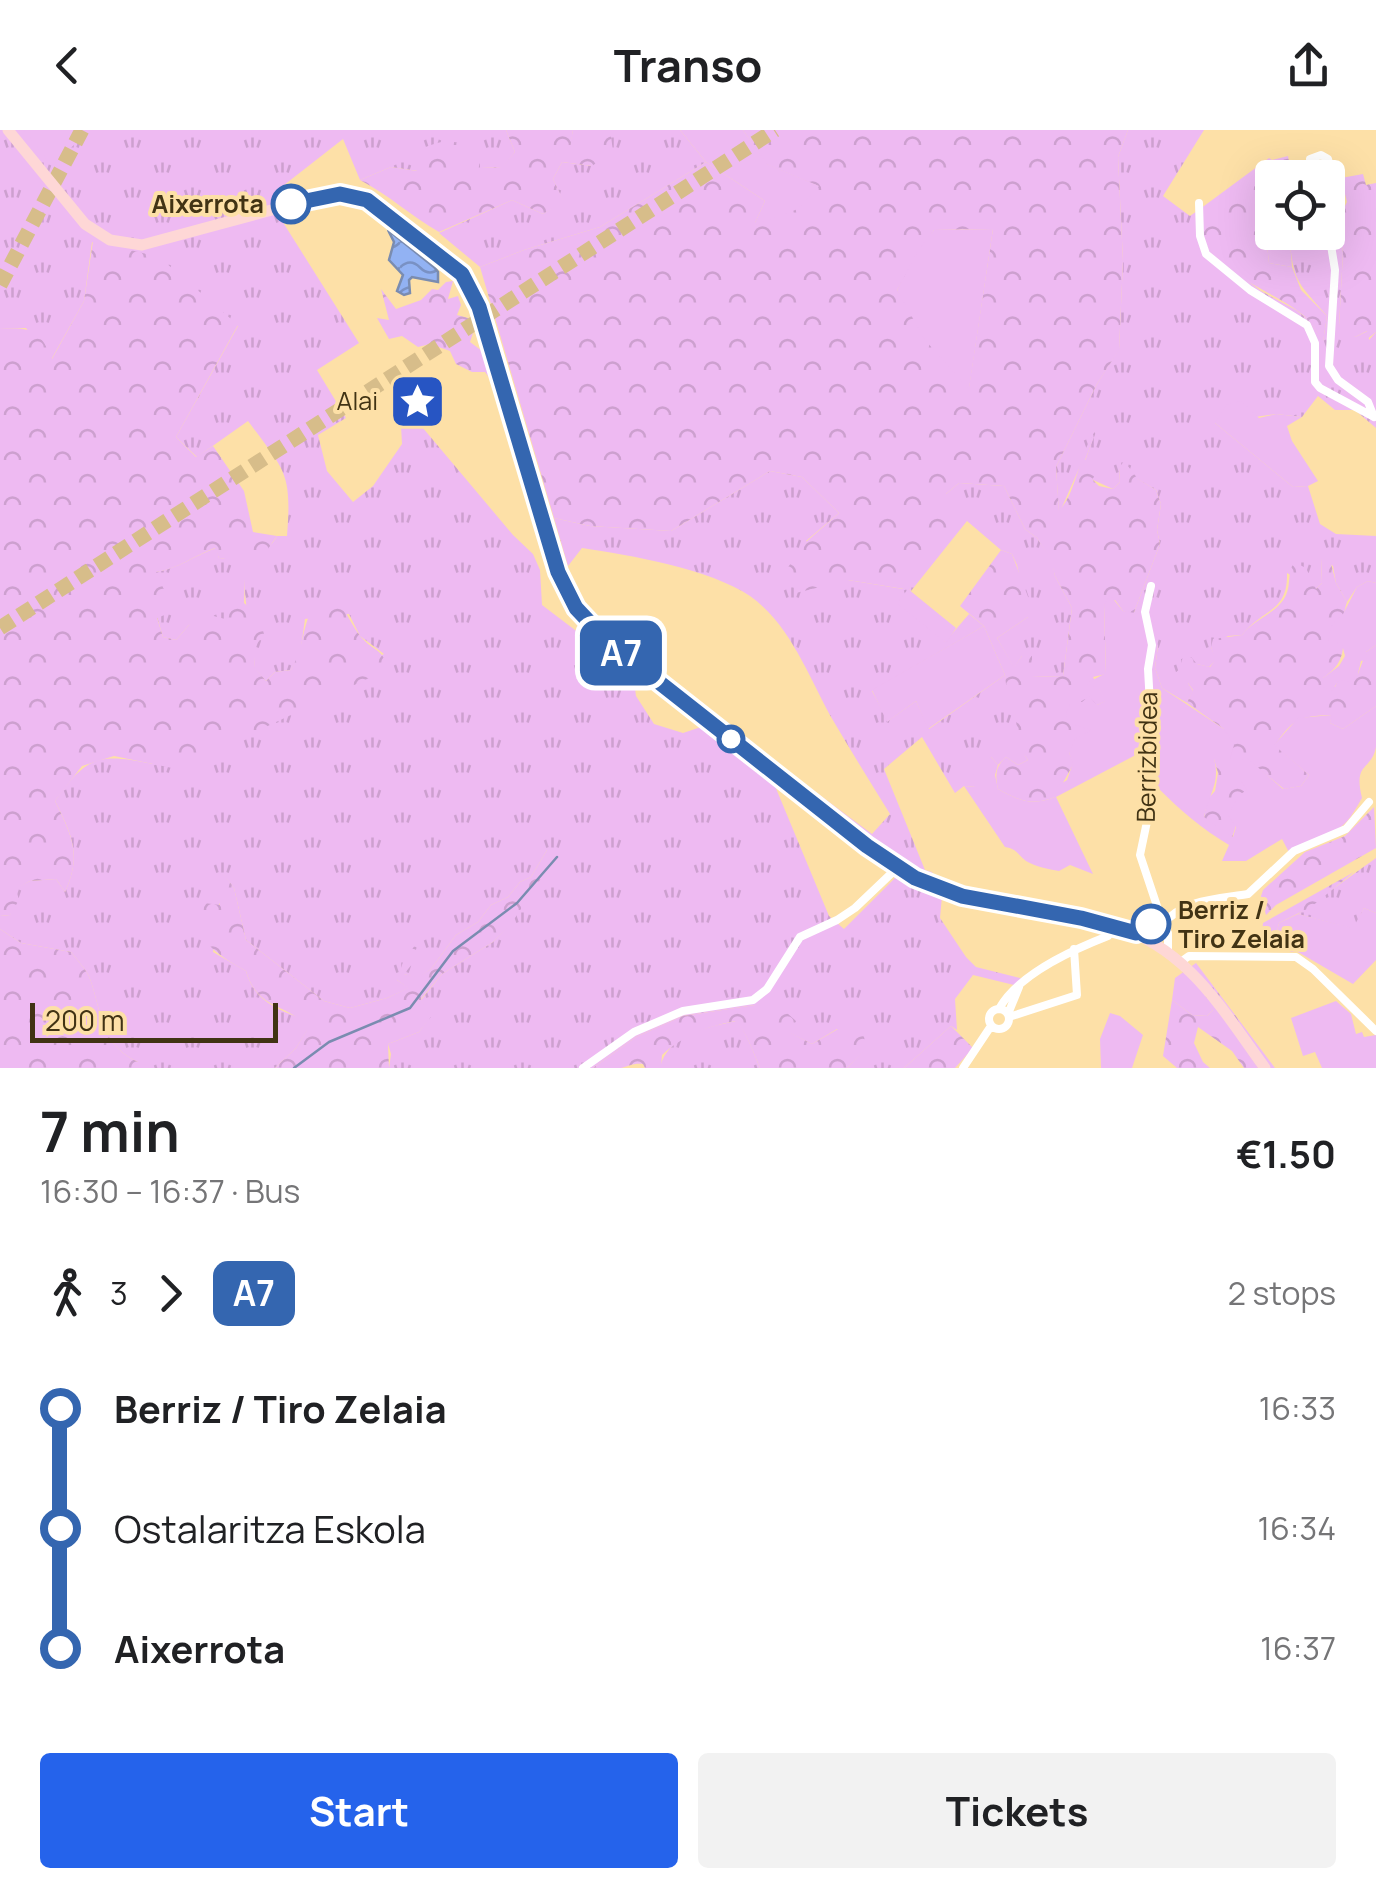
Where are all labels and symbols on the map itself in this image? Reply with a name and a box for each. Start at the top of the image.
marker: Aixerrota [272,185,310,223]
place label: Aixerrota [151,186,264,221]
place icon: Alai [387,371,447,431]
place label: Alai [337,383,378,418]
line badge: A7 [576,620,666,686]
street label: Berrizbidea [1128,691,1165,823]
unlabelled marker [718,726,744,752]
place label: Berriz / Tiro Zelaia [1178,892,1305,956]
marker: Berriz / Tiro Zelaia [1132,905,1170,943]
scale bar [30,998,278,1043]

